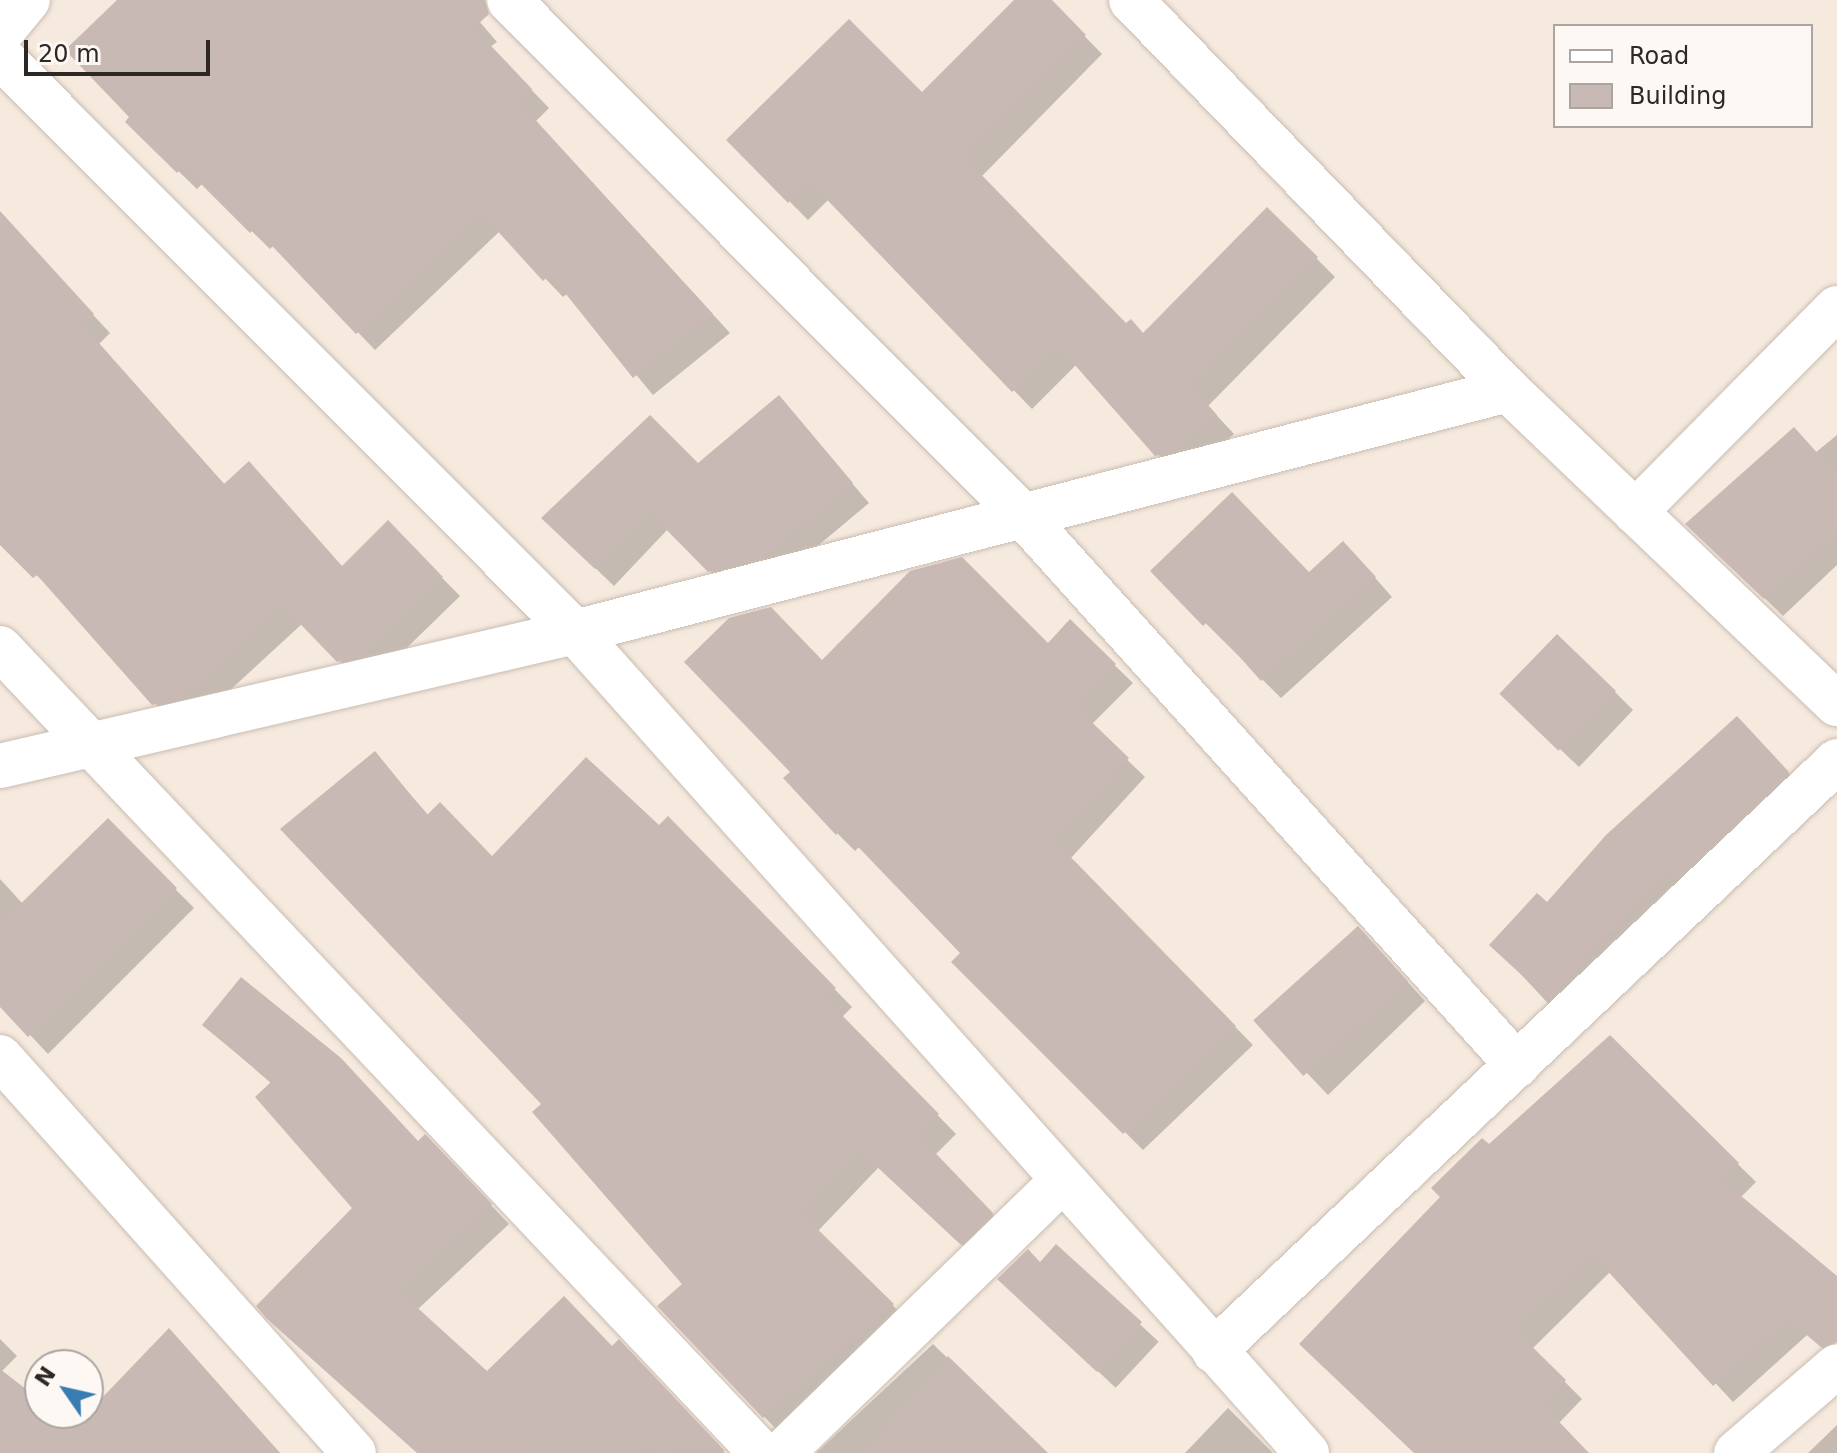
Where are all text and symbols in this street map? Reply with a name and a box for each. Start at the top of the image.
scale bar [28,24,214,74]
legend [1553,24,1813,128]
text: 20 m [38,40,100,68]
text: Road [1629,42,1689,70]
text: Building [1629,82,1726,110]
north arrow [24,1349,104,1429]
text: N [30,1362,61,1391]

